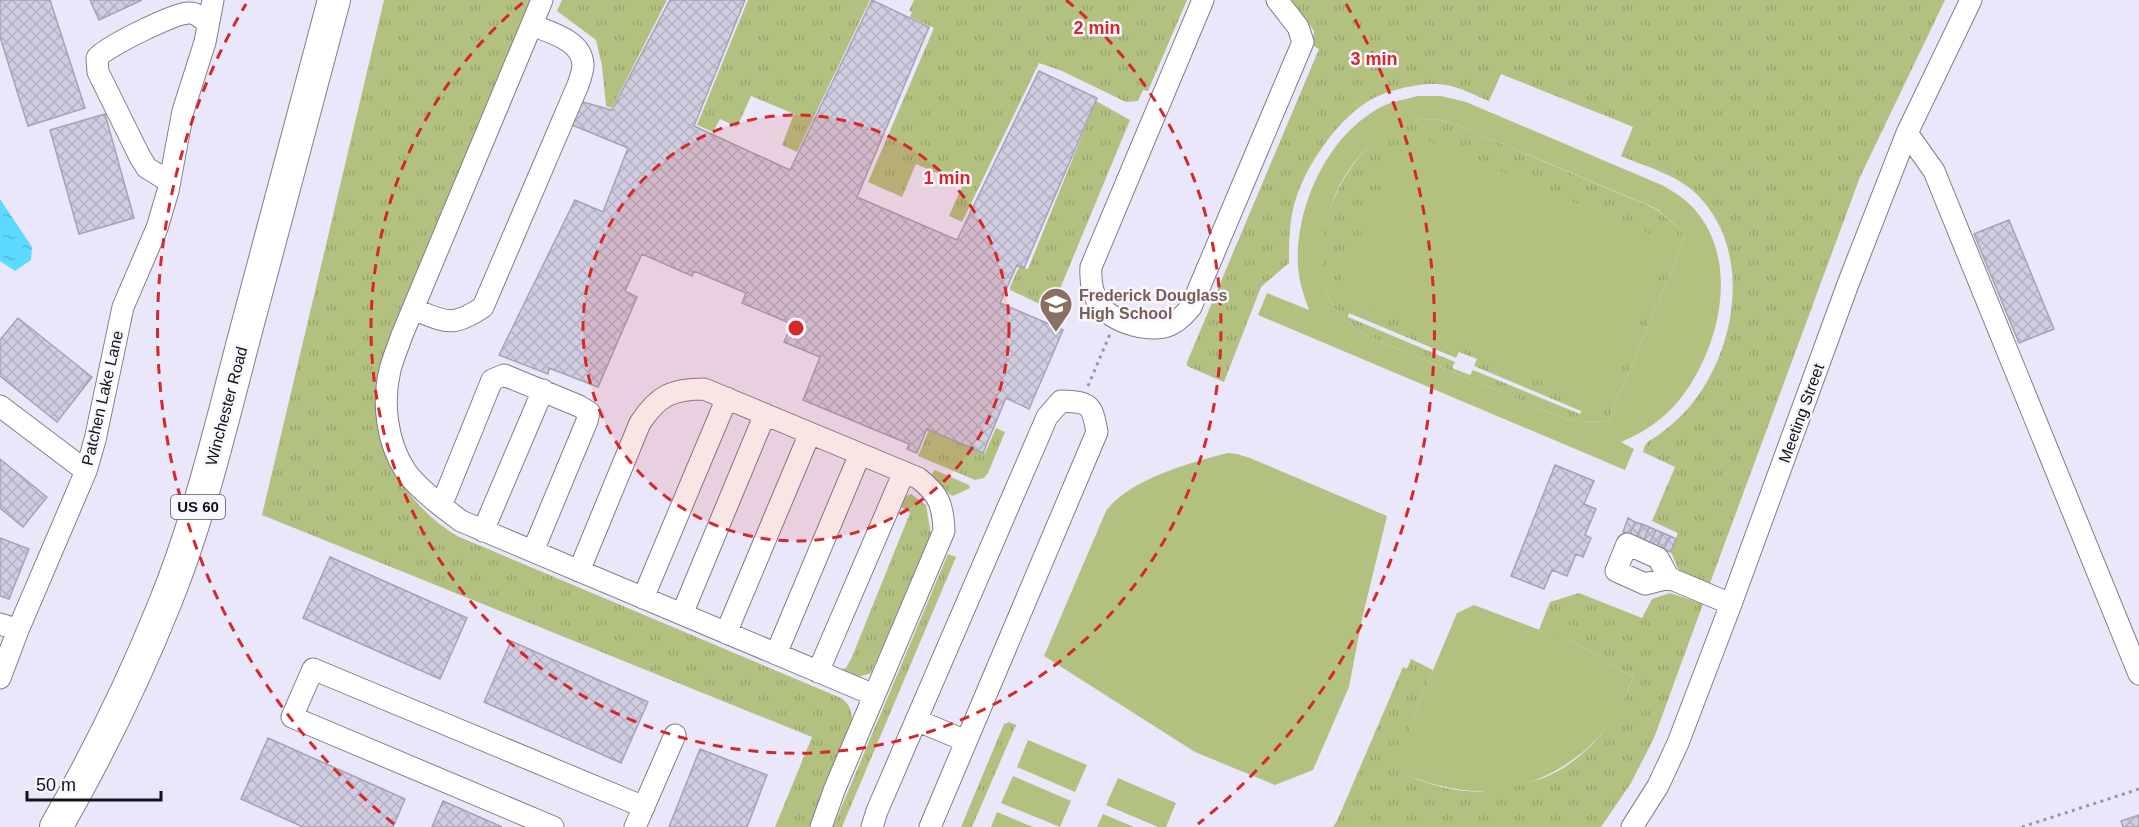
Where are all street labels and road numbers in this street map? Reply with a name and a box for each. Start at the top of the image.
street label: Patchen Lake Lane [79,329,126,467]
street label: Winchester Road [202,345,251,468]
street label: Meeting Street [1776,361,1827,465]
road number: US 60 [171,495,225,519]

